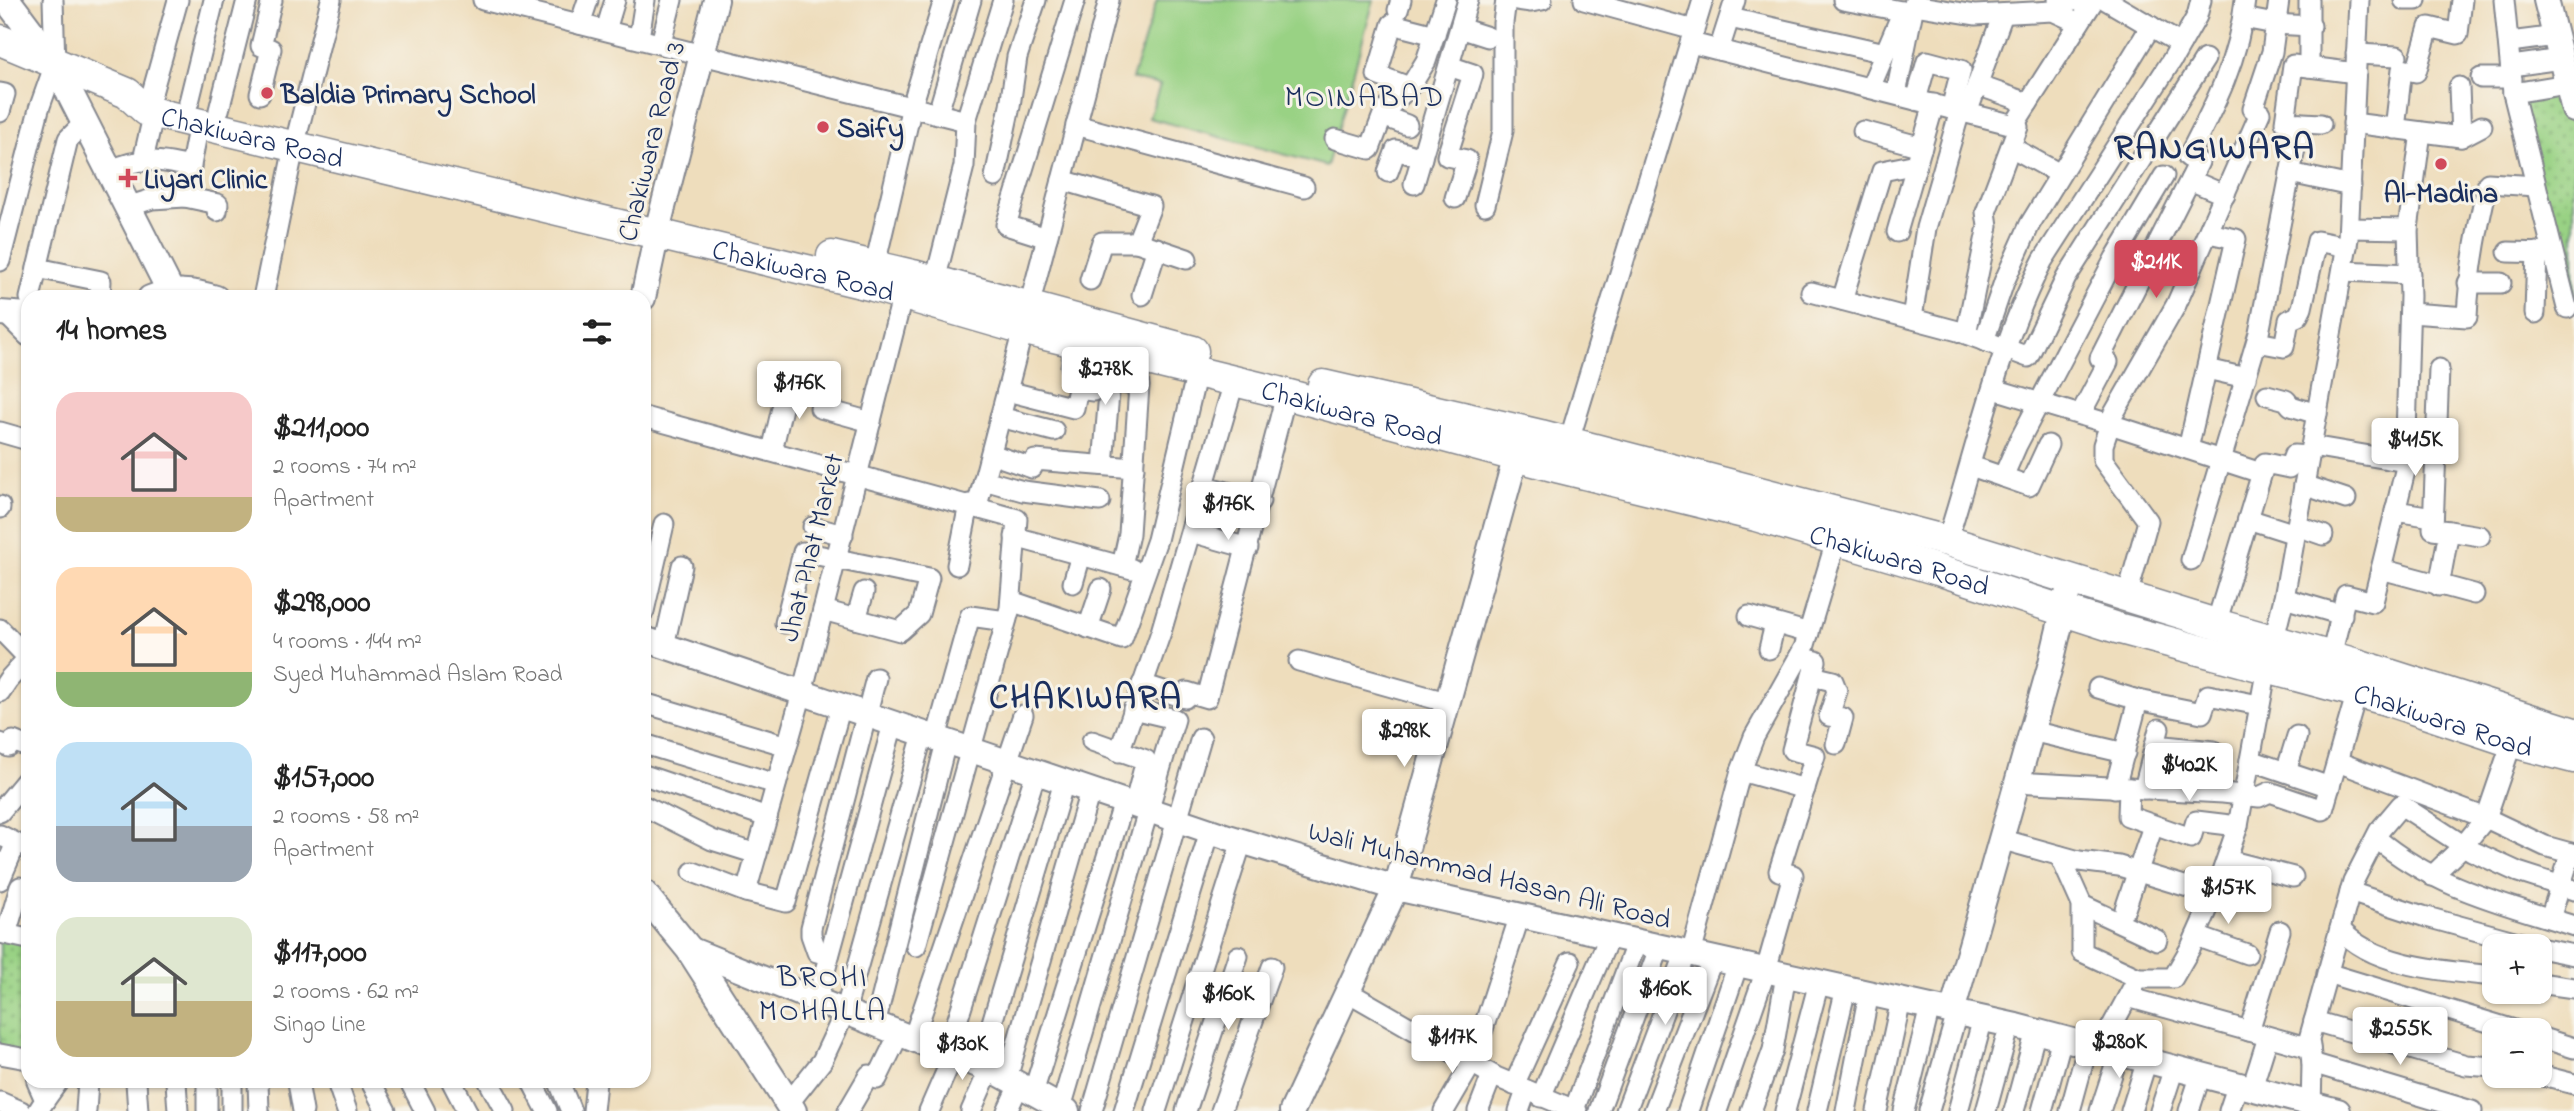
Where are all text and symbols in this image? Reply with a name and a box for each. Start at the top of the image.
street label: Chakiwara Road 3 [609,38,698,246]
place label: Baldia Primary School [279,76,536,117]
district label: MOINABAD [1285,77,1445,121]
marker: Baldia Primary School [259,85,275,101]
street label: Chakiwara Road [156,98,347,182]
place label: Saify [837,110,904,151]
marker: Saify [815,119,831,135]
district label: RANGIWARA [2114,124,2316,175]
marker: Al-Madina [2433,156,2449,172]
place label: Liyari Clinic [144,161,268,202]
marker: Liyari Clinic [118,168,138,188]
place label: Al-Madina [2384,175,2498,216]
street label: Chakiwara Road [707,231,899,315]
pin: $211K [2107,240,2205,300]
text: $211K [2130,246,2182,279]
text: 14 homes [56,310,167,354]
icon: filters [578,313,616,351]
pin: $278K [1056,348,1154,407]
text: $278K [1078,353,1132,386]
pin: $176K [750,362,848,421]
text: $176K [773,367,825,400]
street label: Chakiwara Road [1256,371,1447,459]
text: $211,000 [273,407,369,451]
pin: $415K [2366,419,2464,478]
icon: home [112,420,196,504]
text: $415K [2387,424,2443,457]
street label: Jhat Phat Market [770,449,857,646]
text: 2 rooms · 74 m² [273,451,417,484]
pin: $176K [1179,482,1277,542]
text: Apartment [273,484,374,517]
text: $176K [1202,488,1254,521]
street label: Chakiwara Road [1804,516,1994,609]
text: $298,000 [273,582,370,626]
icon: home [112,595,196,679]
text: 4 rooms · 144 m² [273,626,422,659]
text: Syed Muhammad Aslam Road [273,659,563,692]
district label: CHAKIWARA [989,674,1183,725]
street label: Chakiwara Road [2348,675,2537,771]
pin: $298K [1355,710,1453,769]
text: $298K [1378,715,1430,748]
pin: $402K [2140,744,2238,803]
text: $402K [2161,749,2217,782]
text: $157,000 [273,757,374,801]
icon: home [112,770,196,854]
text: 2 rooms · 58 m² [273,801,419,834]
street label: Wali Muhammad Hasan Ali Road [1303,812,1675,942]
text: Apartment [273,834,374,867]
pin: $157K [2179,866,2277,926]
text: $157K [2200,872,2256,905]
text: $117,000 [273,932,367,976]
map controls [2482,934,2552,1088]
button: + [2482,934,2552,1004]
icon: home [112,945,196,1029]
district label: BROHI MOHALLA [759,957,887,1035]
pin: $160K [1616,968,1714,1027]
pin: $160K [1179,972,1277,1032]
text: $160K [1639,973,1691,1006]
text: 2 rooms · 62 m² [273,976,419,1009]
text: $160K [1202,978,1254,1011]
pin: $255K [2351,1007,2449,1067]
text: Singo Line [273,1009,366,1042]
text: $255K [2369,1013,2431,1046]
pin: $117K [1403,1016,1501,1075]
button: − [2482,1018,2552,1088]
pin: $280K [2070,1020,2168,1080]
text: $117K [1427,1021,1477,1054]
pin: $130K [913,1023,1011,1082]
text: $280K [2091,1026,2147,1059]
text: $130K [936,1028,988,1061]

